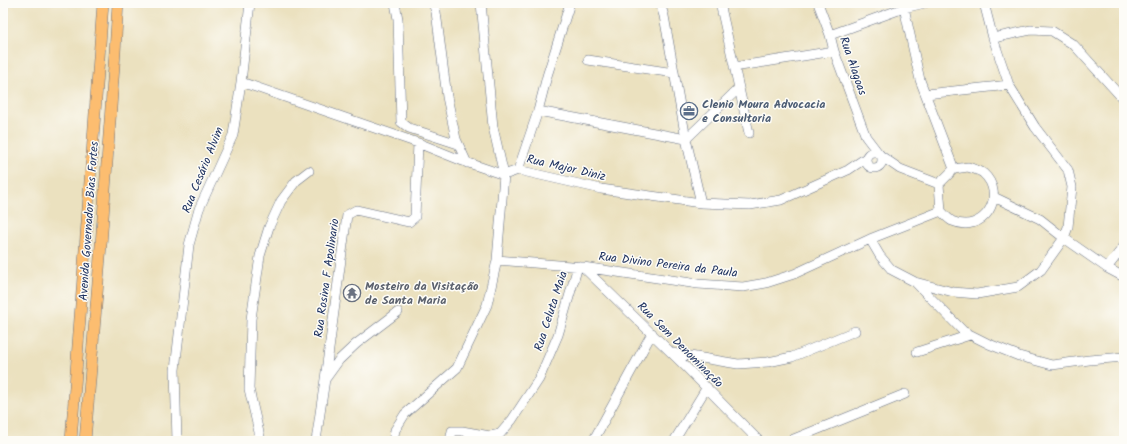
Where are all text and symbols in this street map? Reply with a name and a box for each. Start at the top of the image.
street label: Rua Alagoas [834,34,872,98]
place label: Clenio Moura Advocacia e Consultoria [702,95,825,128]
office icon: Clenio Moura Advocacia e Consultoria [679,101,699,121]
street label: Rua Cesário Alvim [177,124,229,216]
street label: Avenida Governador Bias Fortes [74,141,104,301]
street label: Rua Major Diniz [525,150,607,186]
street label: Rua Rosina F Apolinario [309,217,345,339]
street label: Rua Divino Pereira da Paula [597,247,739,283]
street label: Rua Celuta Maia [529,268,573,353]
place label: Mosteiro da Visitação de Santa Maria [365,277,479,310]
temple icon: Mosteiro da Visitação de Santa Maria [342,283,362,303]
street label: Rua Sem Denominação [633,298,727,392]

